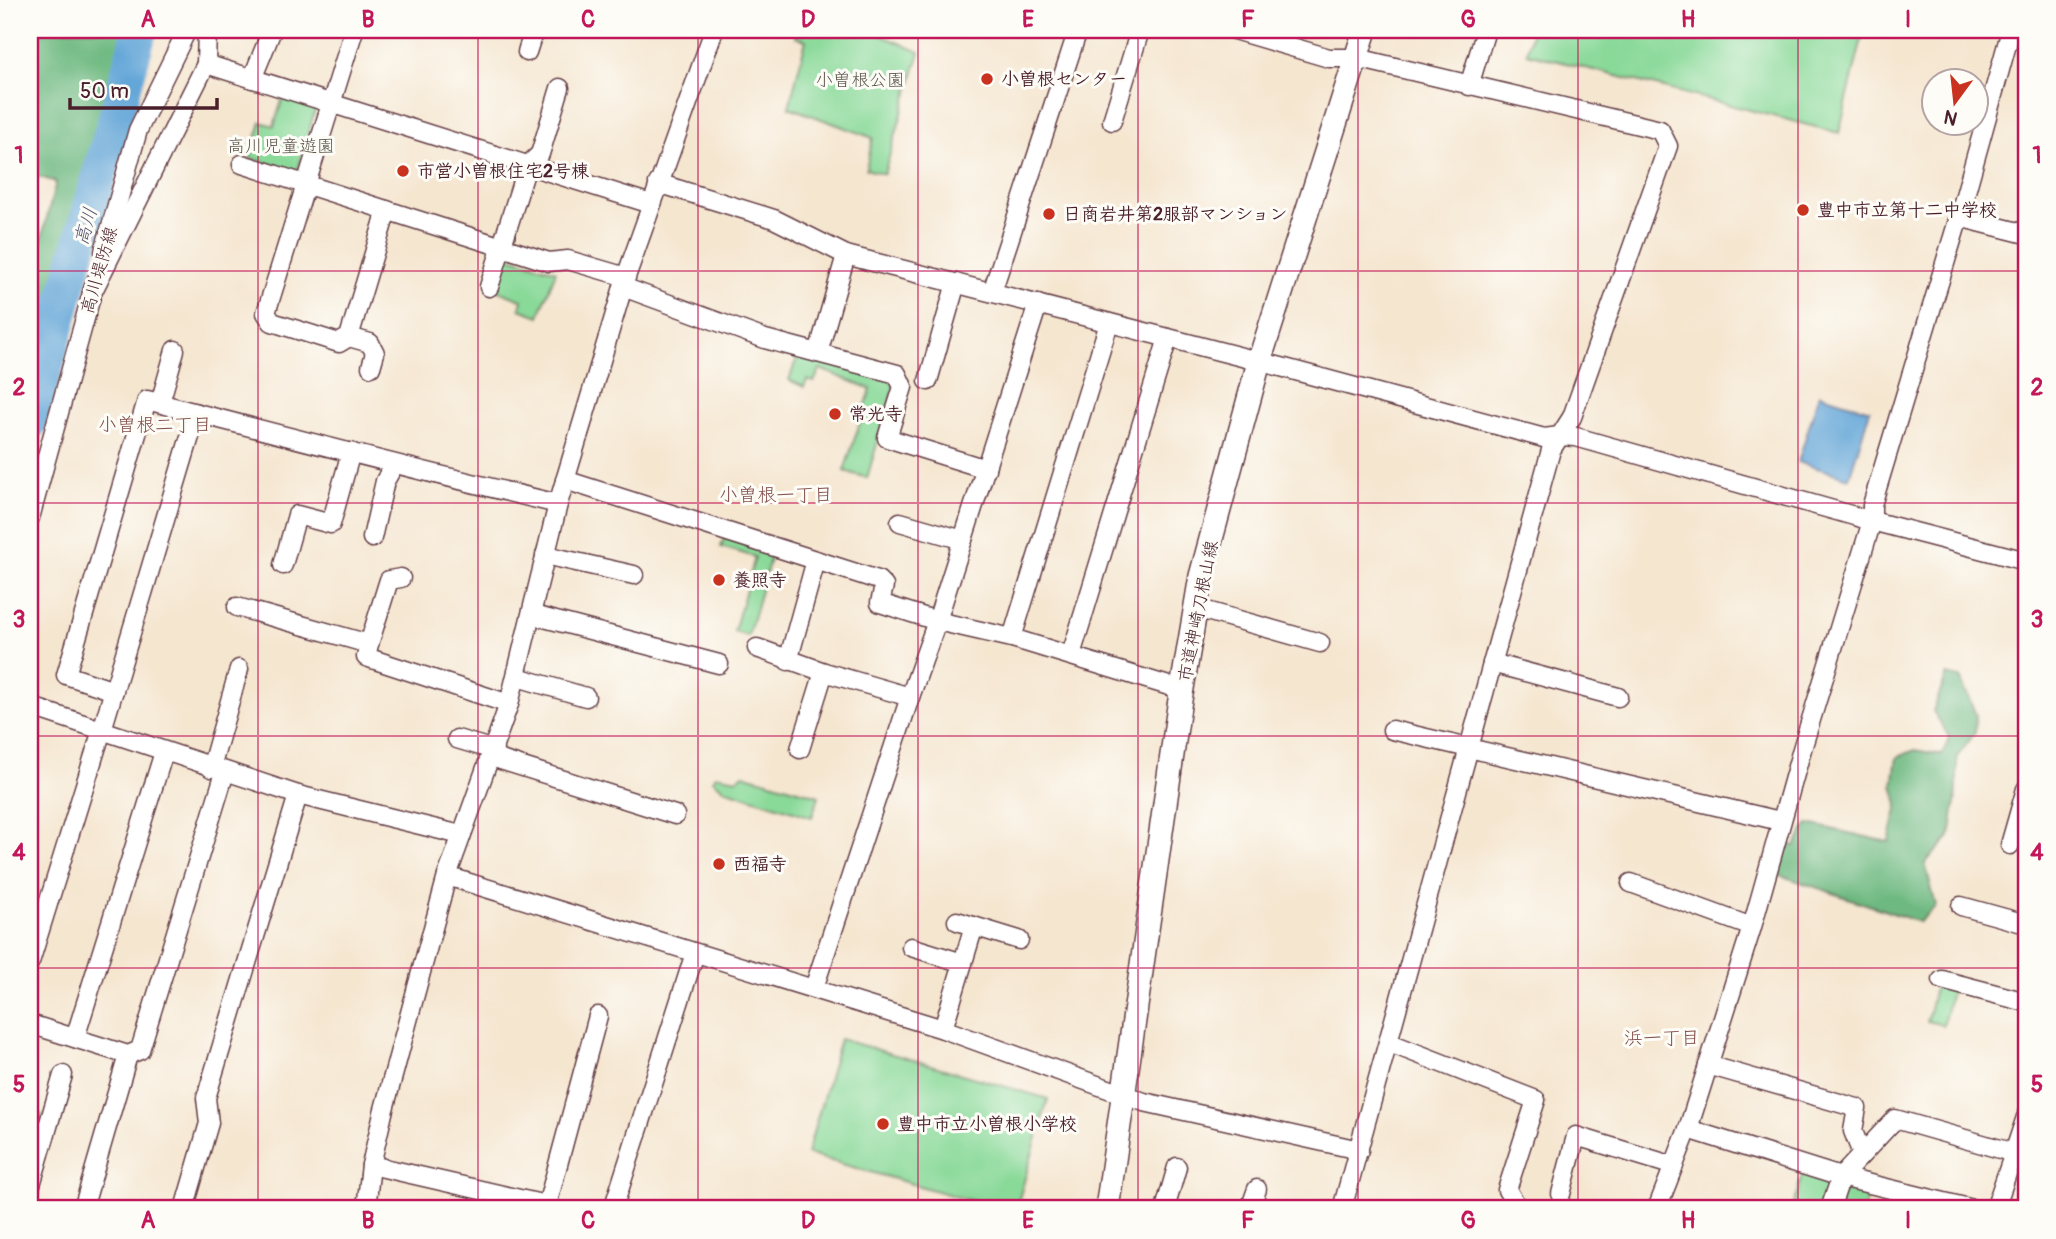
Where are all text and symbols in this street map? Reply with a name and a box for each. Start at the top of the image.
text: A [141,5,156,34]
text: B [361,5,375,34]
text: C [581,5,595,34]
text: D [801,5,815,34]
text: E [1022,5,1034,34]
text: F [1241,5,1255,34]
text: G [1460,5,1476,34]
text: H [1681,5,1695,34]
text: I [1905,5,1911,34]
scale bar [70,66,217,110]
north arrow [1920,66,1990,136]
place label: 小曽根センター [1001,68,1127,91]
park label: 小曽根公園 [815,69,905,92]
marker: 小曽根センター [979,71,995,87]
text: 50 m [80,78,129,105]
text: N [1941,104,1960,131]
park label: 高川児童遊園 [227,135,335,158]
text: 1 [15,141,24,170]
text: 1 [2033,141,2042,170]
place label: 市営小曽根住宅2号棟 [417,160,589,183]
marker: 市営小曽根住宅2号棟 [395,163,411,179]
place label: 豊中市立第十二中学校 [1817,199,1997,222]
marker: 豊中市立第十二中学校 [1795,202,1811,218]
place label: 日商岩井第2服部マンション [1063,203,1288,226]
water label: 高川 [69,205,103,248]
marker: 日商岩井第2服部マンション [1041,206,1057,222]
street label: 高川堤防線 [76,224,123,317]
text: 2 [13,373,26,402]
text: 2 [2031,373,2044,402]
place label: 常光寺 [849,403,903,426]
marker: 常光寺 [827,406,843,422]
district label: 小曽根二丁目 [98,413,212,437]
district label: 小曽根一丁目 [719,483,833,507]
street label: 市道神崎刀根山線 [1173,538,1224,684]
place label: 養照寺 [733,569,787,592]
marker: 養照寺 [711,572,727,588]
text: 3 [13,605,25,634]
text: 3 [2031,605,2043,634]
text: 4 [12,838,26,867]
text: 4 [2030,838,2044,867]
place label: 西福寺 [733,853,787,876]
marker: 西福寺 [711,856,727,872]
district label: 浜一丁目 [1624,1026,1700,1050]
text: 5 [13,1070,25,1099]
text: 5 [2031,1070,2043,1099]
place label: 豊中市立小曽根小学校 [897,1113,1077,1136]
marker: 豊中市立小曽根小学校 [875,1116,891,1132]
text: A [141,1206,156,1235]
text: B [361,1206,375,1235]
text: C [581,1206,595,1235]
text: D [801,1206,815,1235]
text: E [1022,1206,1034,1235]
text: F [1241,1206,1255,1235]
text: G [1460,1206,1476,1235]
text: H [1681,1206,1695,1235]
text: I [1905,1206,1911,1235]

